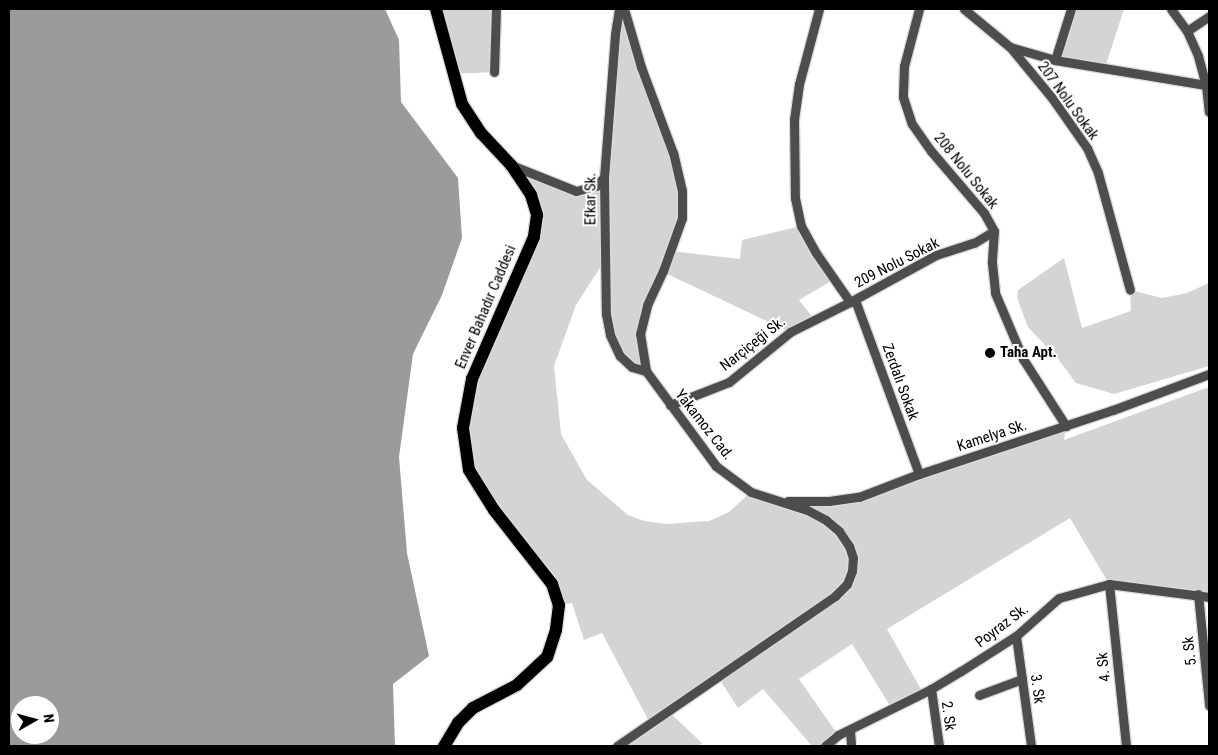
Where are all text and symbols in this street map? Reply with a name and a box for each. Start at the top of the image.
street label: 207 Nolu Sokak [1033,58,1103,144]
street label: 208 Nolu Sokak [930,129,1002,213]
street label: Efkar Sk. [582,173,600,225]
street label: 209 Nolu Sokak [852,234,942,292]
street label: Enver Bahadır Caddesi [452,242,520,372]
street label: Narçiçeği Sk. [717,313,789,375]
street label: Zerdalı Sokak [878,341,922,423]
place label: Taha Apt. [1000,344,1057,362]
marker: Taha Apt. [984,347,996,359]
street label: Yakamoz Cad. [671,386,737,464]
street label: Kamelya Sk. [955,416,1029,456]
street label: Poyraz Sk. [972,600,1032,652]
street label: 5. Sk [1180,635,1200,667]
street label: 4. Sk [1094,651,1114,683]
street label: 3. Sk [1026,673,1048,705]
north arrow [10,695,60,745]
street label: 2. Sk [937,700,959,732]
text: N [40,713,57,724]

